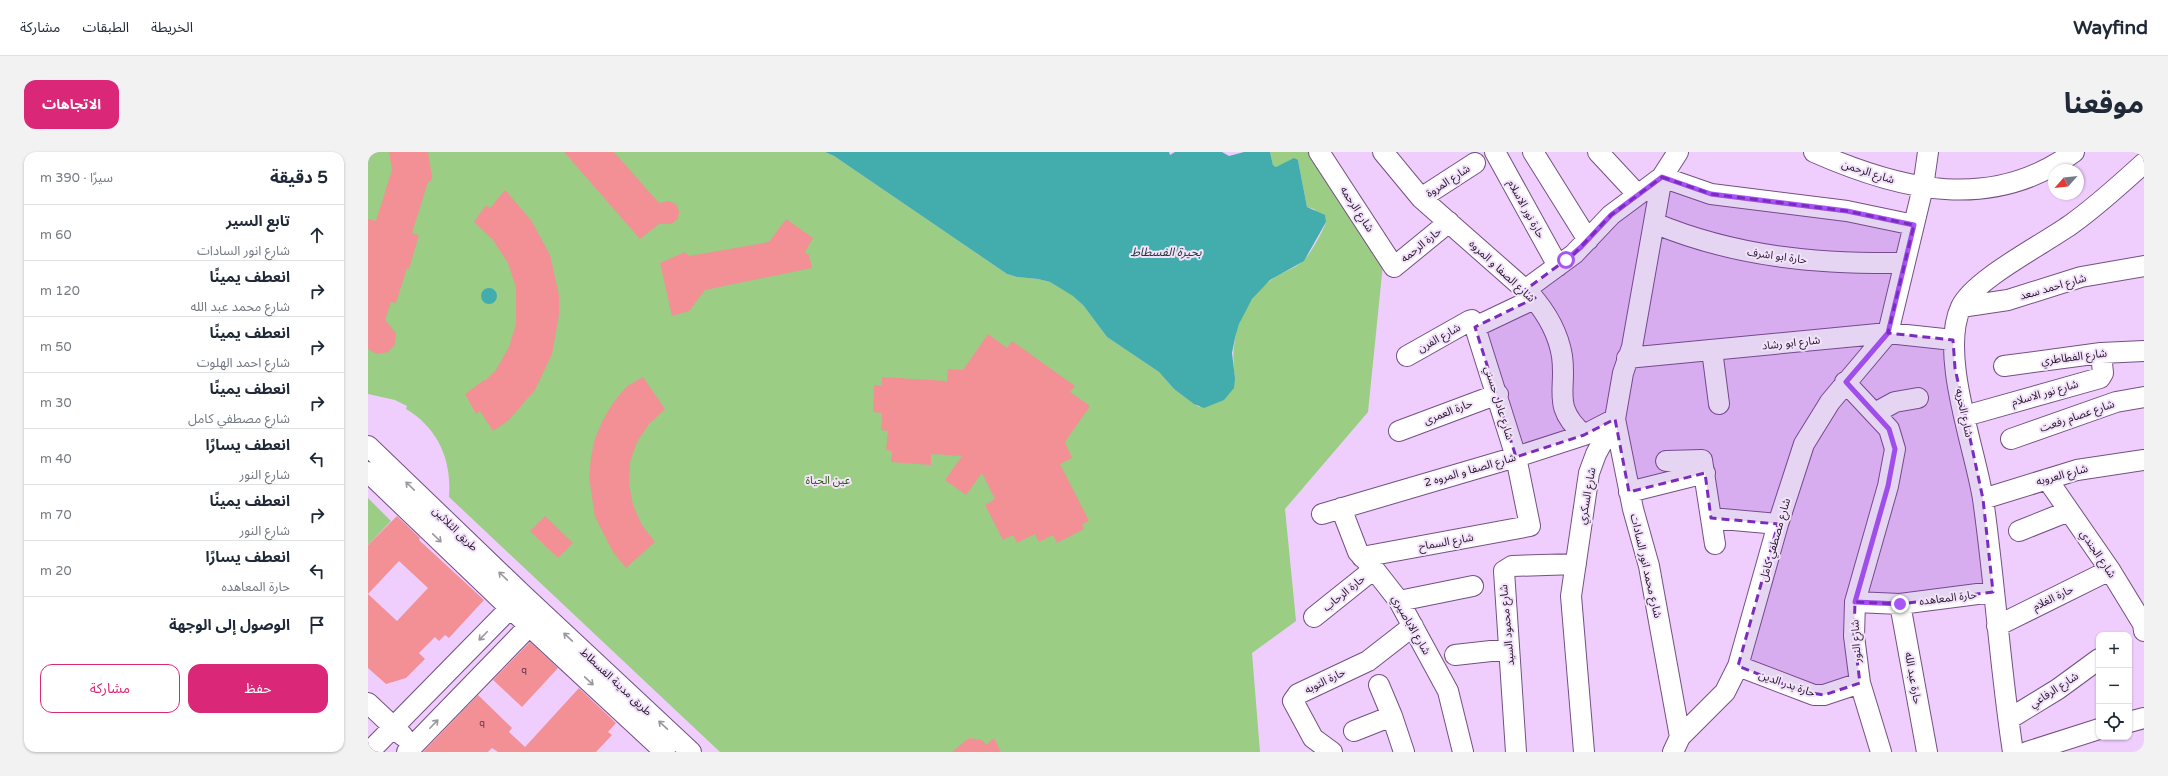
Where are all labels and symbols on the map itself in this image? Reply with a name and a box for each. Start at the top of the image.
street label: شارع الرحمن [1840,157,1896,188]
street label: شارع المروة [1424,162,1473,201]
north arrow [2048,164,2084,200]
street label: حارة نور الاسلام [1504,177,1548,242]
street label: شارع الرحمه [1337,184,1377,235]
street label: حارة الرحمه [1398,224,1444,265]
street label: شارع الصفا و المروه [1466,237,1538,306]
water label: بحيرة الفسطاط [1130,245,1202,259]
street label: حارة ابو اشرف [1746,245,1808,267]
route start [1557,251,1575,269]
street label: شارع احمد سعد [2018,271,2088,304]
street label: شارع الفرن [1415,321,1464,356]
street label: شارع ابو رشاد [1761,333,1821,354]
street label: شارع الفطاطري [2040,346,2108,370]
street label: شارع عادل حسني [1479,365,1517,443]
street label: شارع نور الاسلام [2010,377,2081,410]
street label: شارع الحريه [1952,387,1976,439]
street label: حارة العمرى [1422,397,1475,427]
street label: شارع عصام رفعت [2038,397,2117,436]
street label: شارع الصفا و المروه 2 [1423,451,1518,490]
street label: شارع العروبه [2035,462,2090,489]
street label: شارع السكري [1576,466,1601,526]
park label: عين الحياة [806,474,851,487]
one-way arrow [405,481,415,491]
street label: شارع مصطفي كامل [1757,496,1796,584]
street label: طريق الثلاثين [430,504,480,554]
street label: شارع محمد انور السادات [1627,513,1664,620]
street label: شارع الجندي [2075,528,2119,582]
street label: شارع السماح [1417,531,1475,554]
one-way arrow [432,533,442,542]
one-way arrow [498,571,508,581]
street label: حارة الرحاب [1320,572,1368,614]
street label: حارة الغلام [2031,582,2076,614]
street label: شارع محمود السيد [1497,583,1518,666]
street label: حارة المعاهده [1918,588,1978,608]
street label: شارع الاباصيري [1387,593,1433,659]
route end [1891,595,1909,613]
street label: شارع النور [1848,619,1865,664]
one-way arrow [478,631,488,641]
one-way arrow [563,632,573,641]
street label: طريق مدينة الفسطاط [577,645,655,719]
street label: حارة عبد الله [1902,651,1924,706]
house number: q [521,665,527,676]
street label: حارة التوبه [1303,665,1348,696]
street label: حارة بدر الدين [1757,668,1817,700]
street label: شارع الرفاعي [2027,669,2083,713]
one-way arrow [583,676,593,685]
house number: q [479,718,485,729]
one-way arrow [429,719,439,729]
one-way arrow [657,721,668,730]

